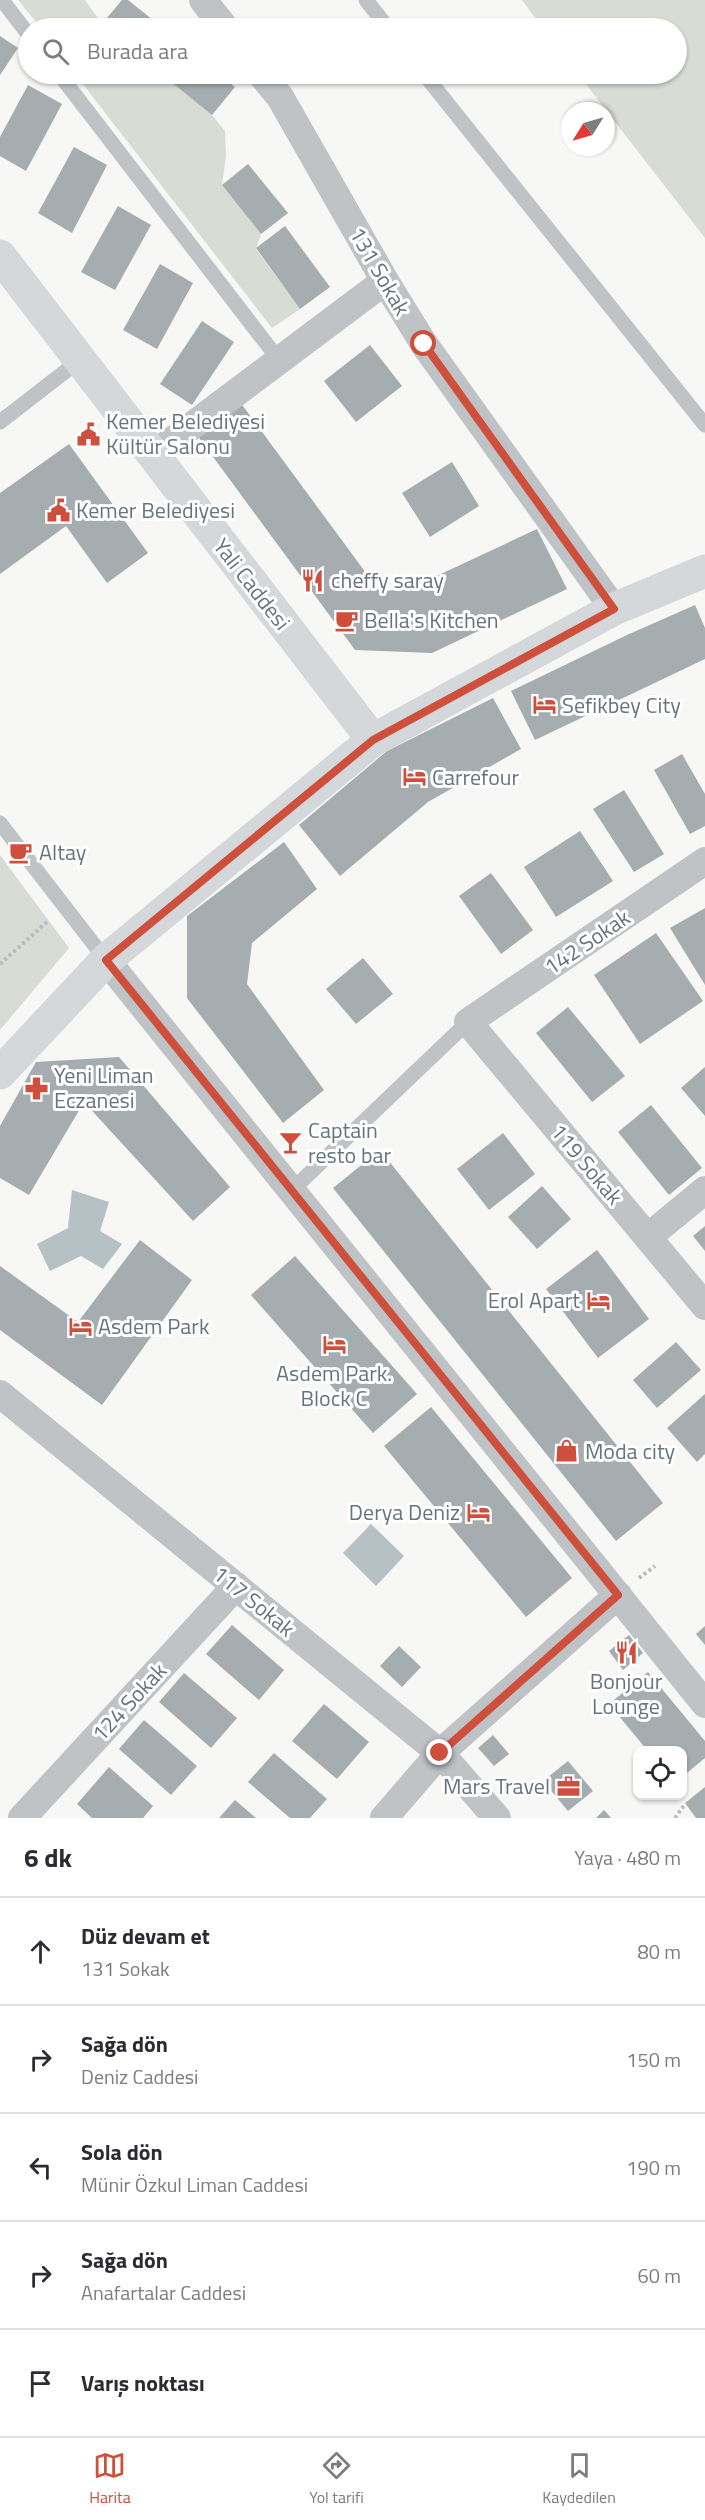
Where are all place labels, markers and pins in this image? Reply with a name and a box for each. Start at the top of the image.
place label: Kemer Belediyesi Kültür Salonu [106,404,265,463]
public building icon: Kemer Belediyesi Kültür Salonu [75,421,101,447]
place label: Kemer Belediyesi [76,493,235,527]
public building icon: Kemer Belediyesi [45,497,71,523]
place label: cheffy saray [331,563,444,597]
restaurant icon: cheffy saray [300,567,326,593]
place label: Bella's Kitchen [364,603,499,637]
cafe icon: Bella's Kitchen [333,607,359,633]
place label: Sefikbey City [562,688,681,722]
hotel icon: Sefikbey City [531,692,557,718]
place label: Carrefour [432,760,519,794]
hotel icon: Carrefour [401,764,427,790]
place label: Altay [39,835,87,869]
cafe icon: Altay [8,839,34,865]
place label: Yeni Liman Eczanesi [54,1058,153,1117]
pharmacy icon: Yeni Liman Eczanesi [23,1075,49,1101]
place label: Captain resto bar [308,1113,392,1172]
bar icon: Captain resto bar [277,1130,303,1156]
place label: Erol Apart [488,1283,580,1317]
hotel icon: Erol Apart [585,1287,611,1313]
place label: Asdem Park [98,1309,210,1343]
hotel icon: Asdem Park [67,1313,93,1339]
hotel icon: Asdem Park. Block C [321,1331,347,1357]
place label: Asdem Park. Block C [276,1356,392,1415]
place label: Moda city [585,1434,676,1468]
shop icon: Moda city [554,1438,580,1464]
place label: Derya Deniz [349,1495,460,1529]
hotel icon: Derya Deniz [465,1499,491,1525]
restaurant icon: Bonjour Lounge [613,1639,639,1665]
place label: Bonjour Lounge [590,1664,663,1723]
place label: Mars Travel [443,1769,550,1803]
office icon: Mars Travel [555,1773,581,1799]

